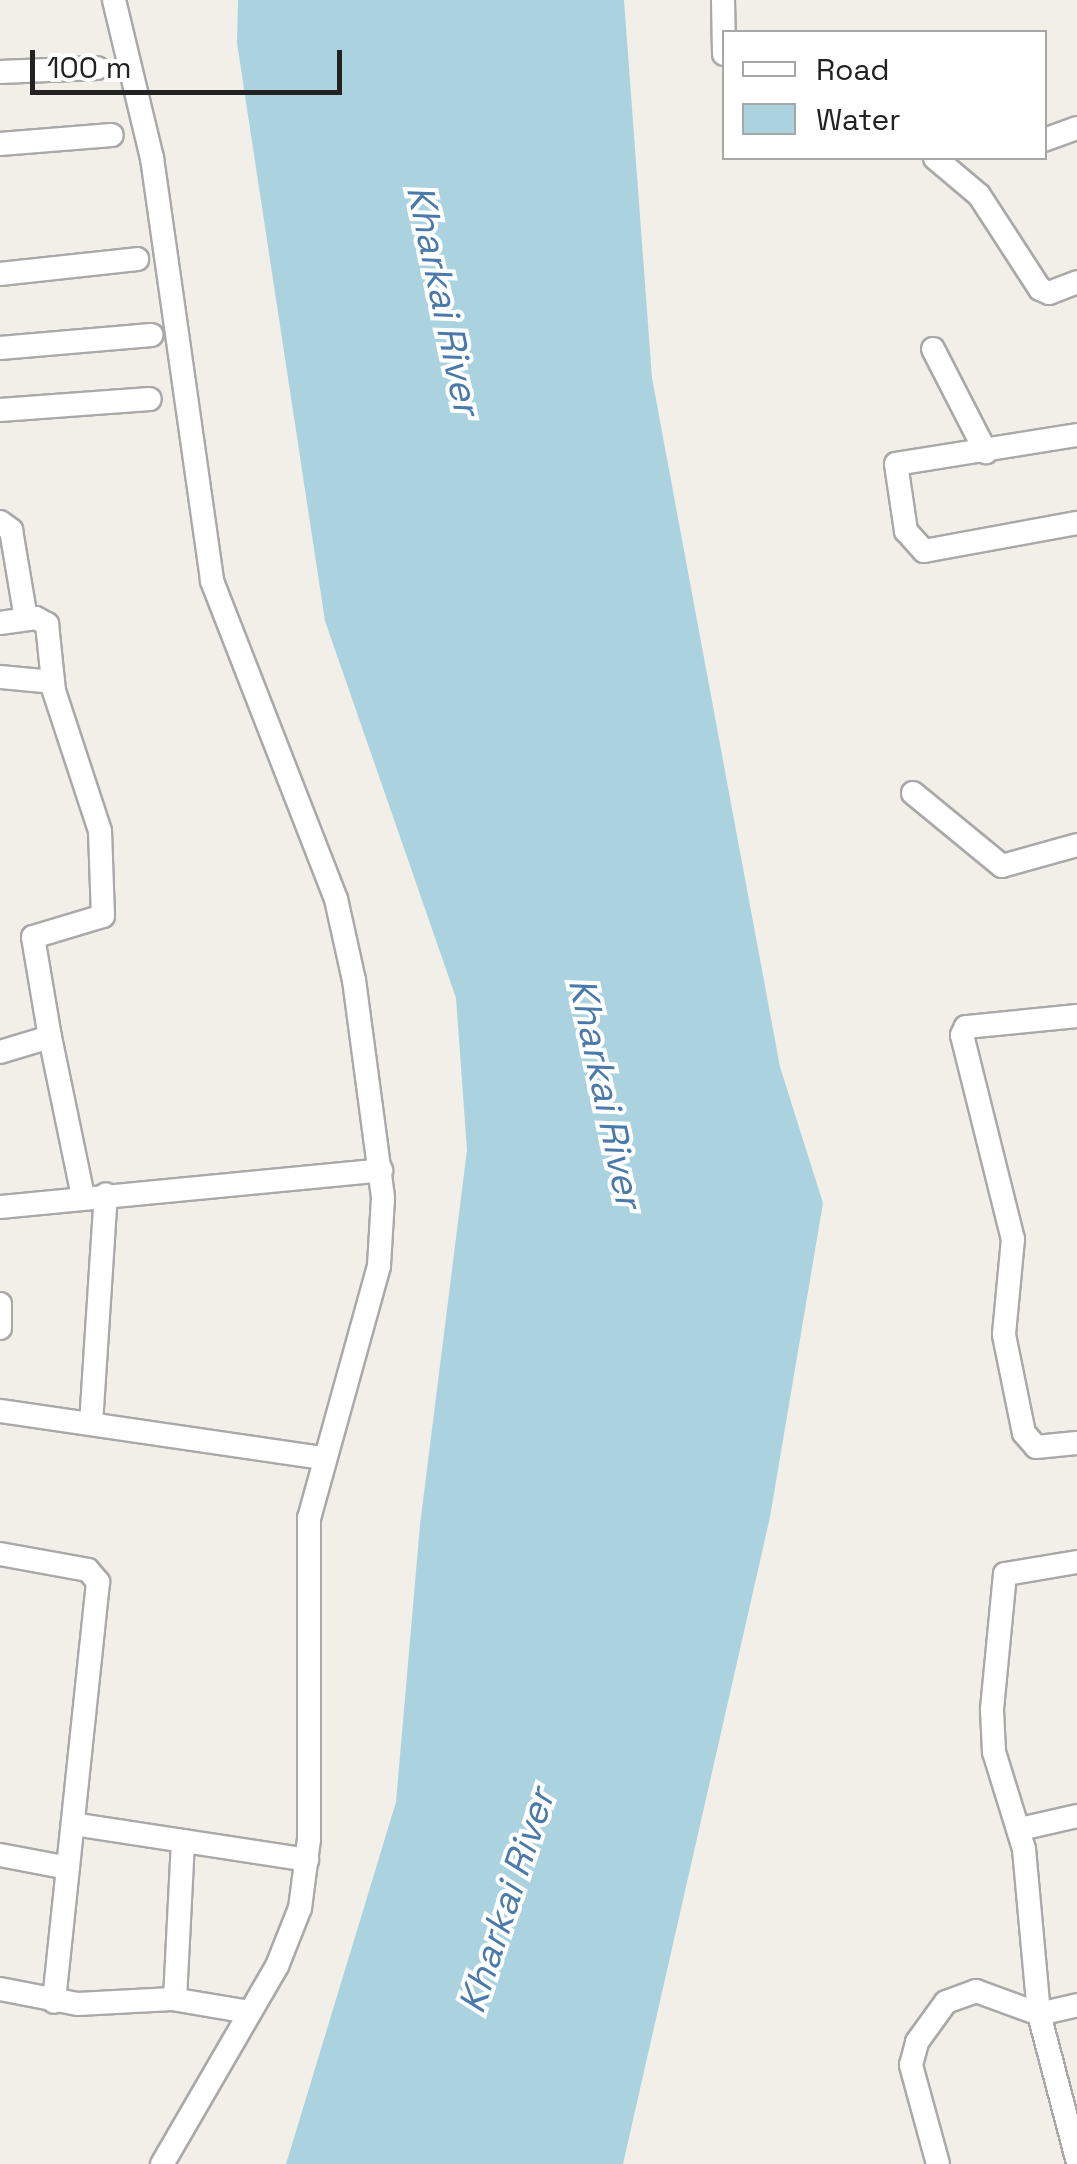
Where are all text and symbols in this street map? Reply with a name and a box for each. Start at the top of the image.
scale bar [35,30,348,92]
legend [722,30,1047,160]
text: 100 m [47,48,132,87]
text: Road [816,50,890,89]
text: Water [816,100,901,139]
water label: Kharkai River [396,181,490,419]
water label: Kharkai River [558,974,652,1212]
water label: Kharkai River [449,1783,565,2019]

